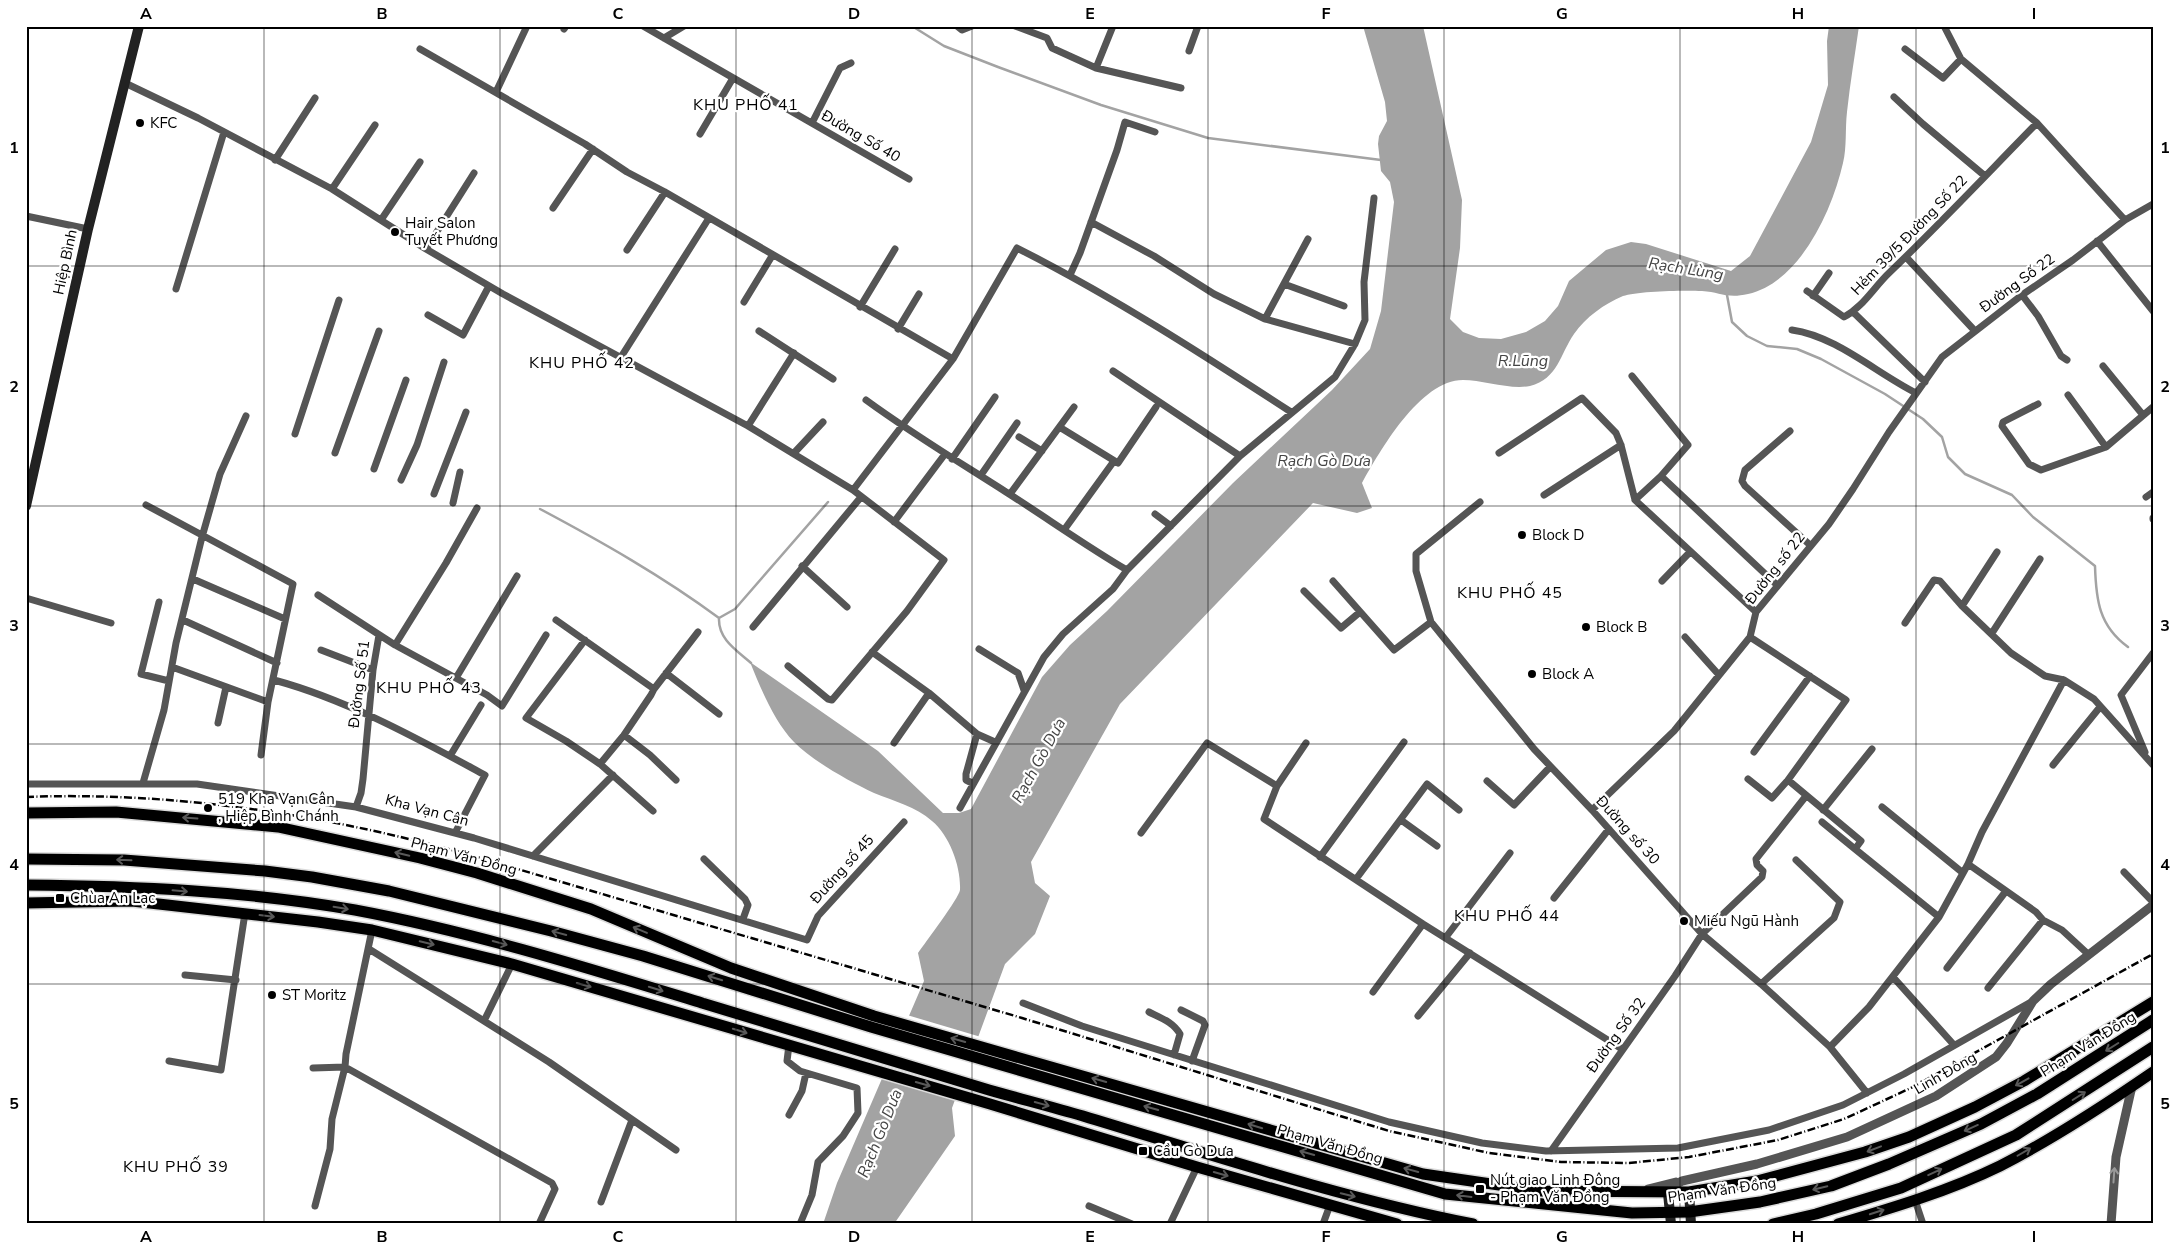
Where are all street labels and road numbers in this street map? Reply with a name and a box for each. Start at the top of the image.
street label: Đường Số 40 [817,105,904,167]
street label: Hẻm 39/5 Đường Số 22 [1846,171,1972,299]
street label: Hiệp Bình [48,228,82,296]
street label: Đường Số 22 [1975,249,2059,318]
street label: Đường số 22 [1740,528,1809,609]
street label: Đường Số 51 [344,639,374,730]
street label: Kha Vạn Cân [383,789,471,831]
street label: Đường số 30 [1591,790,1664,869]
street label: Đường số 45 [805,830,878,909]
street label: Phạm Văn Đồng [409,832,519,880]
street label: Đường Số 32 [1581,993,1650,1077]
street label: Phạm Văn Đồng [2036,1007,2140,1081]
street label: Linh Đông [1910,1047,1980,1099]
street label: Phạm Văn Đồng [1275,1119,1385,1169]
street label: Phạm Văn Đồng [1667,1172,1777,1208]

